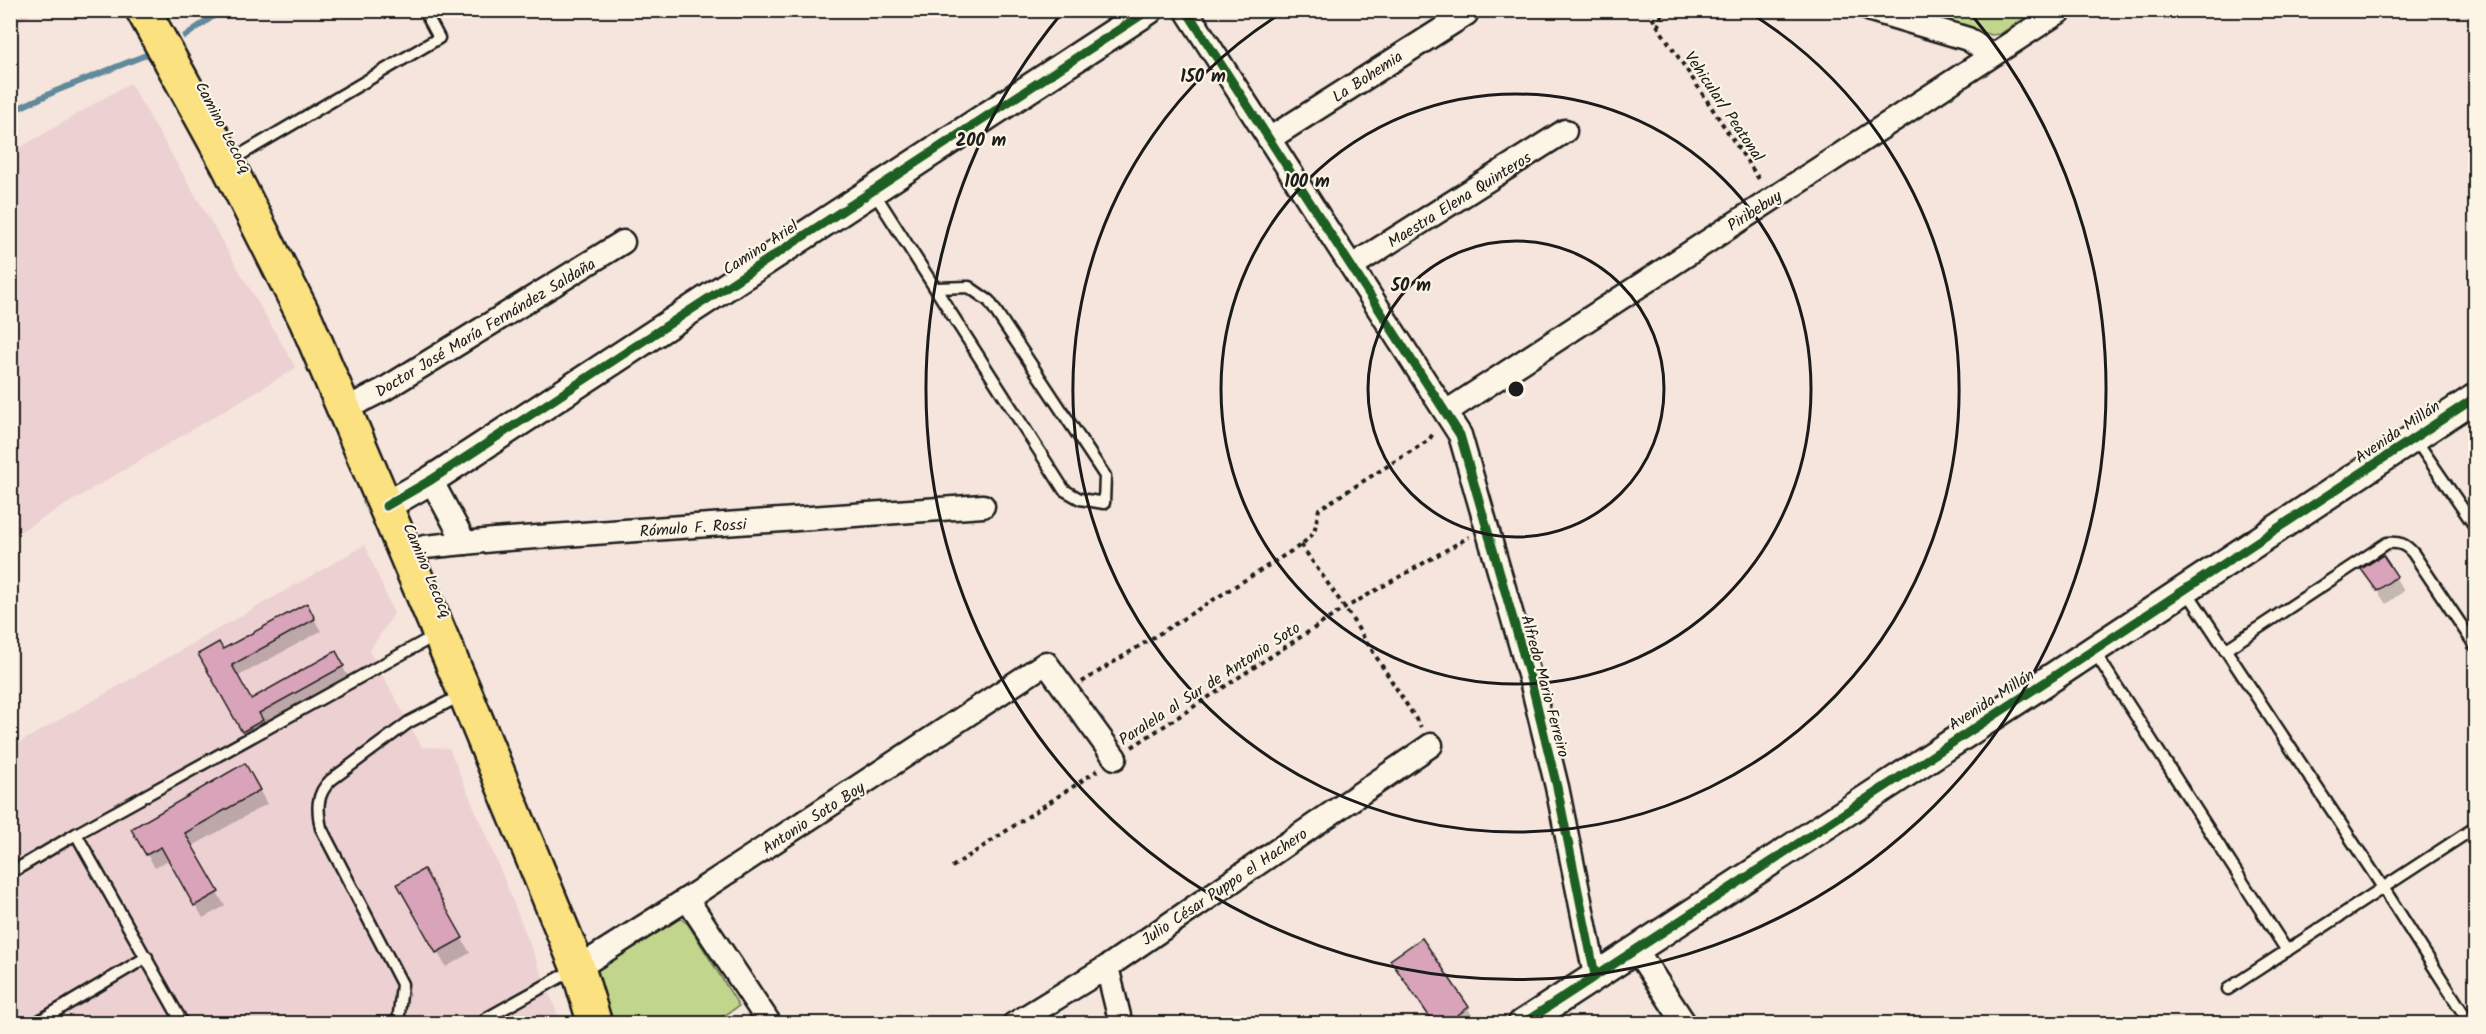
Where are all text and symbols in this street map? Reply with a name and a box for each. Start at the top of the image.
street label: La Bohemia [1327,45,1408,110]
street label: Vehicular/ Peatonal [1677,47,1770,167]
text: 150 m [1180,63,1226,92]
street label: Camino Lecocq [188,77,257,178]
text: 200 m [956,127,1007,156]
street label: Maestra Elena Quinteros [1383,146,1537,255]
text: 100 m [1284,168,1330,197]
street label: Piribebuy [1723,184,1788,238]
street label: Camino Ariel [718,214,804,282]
street label: Doctor José María Fernández Saldaña [371,252,601,404]
text: 50 m [1390,272,1431,301]
centre of rings [1506,379,1526,399]
street label: Avenida Millán [2350,394,2446,470]
street label: Rómulo F. Rossi [639,512,749,545]
street label: Camino Lecocq [395,519,458,622]
street label: Alfredo Mario Ferreiro [1514,612,1576,760]
street label: Paralela al Sur de Antonio Soto [1114,616,1306,753]
street label: Avenida Millán [1944,663,2040,738]
street label: Antonio Soto Boy [757,775,871,861]
street label: Julio César Puppo el Hachero [1137,822,1313,952]

